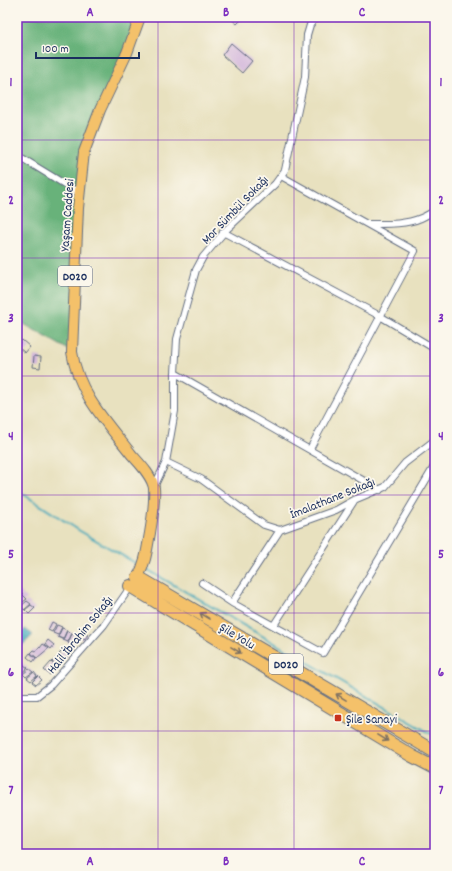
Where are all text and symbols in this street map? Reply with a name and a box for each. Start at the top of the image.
text: A [86,4,94,23]
text: B [223,4,229,23]
text: C [359,4,366,23]
scale bar [36,34,139,60]
text: 100 m [42,41,69,58]
text: 1 [10,74,13,93]
text: 1 [440,74,443,93]
street label: Mor Sümbül Sokağı [198,172,274,250]
street label: Yaşam Caddesi [56,178,81,252]
text: 2 [8,192,14,211]
text: 2 [438,192,444,211]
road number: D020 [58,266,92,286]
text: 3 [8,310,14,329]
text: 3 [438,310,444,329]
text: 4 [8,428,14,447]
text: 4 [438,428,444,447]
street label: İmalathane Sokağı [287,474,378,525]
text: 5 [8,546,14,565]
text: 5 [438,546,444,565]
street label: Halil İbrahim Sokağı [43,592,118,679]
one-way arrow [199,612,211,620]
street label: Şile Yolu [215,619,258,655]
one-way arrow [230,646,242,654]
road number: D020 [269,654,303,674]
text: 6 [8,664,15,683]
text: 6 [438,664,445,683]
one-way arrow [335,692,347,700]
place label: Şile Sanayi [346,711,398,730]
marker: Şile Sanayi [333,713,343,723]
one-way arrow [377,735,389,743]
text: 7 [9,782,14,801]
text: 7 [439,782,444,801]
text: A [86,853,94,871]
text: B [223,853,229,871]
text: C [359,853,366,871]

